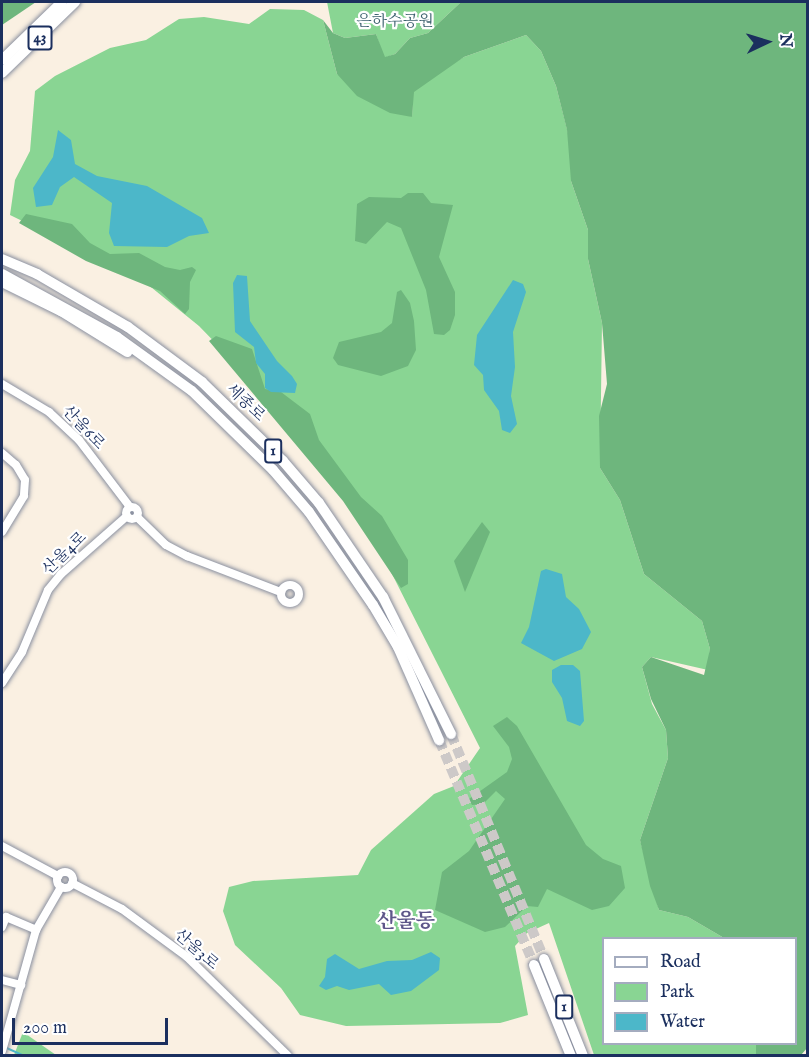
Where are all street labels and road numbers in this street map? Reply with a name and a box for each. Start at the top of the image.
road number: 43 [26,26,54,50]
street label: 세종로 [222,380,268,426]
street label: 산울6로 [58,402,108,454]
road number: 1 [264,439,282,463]
street label: 산울4로 [39,528,91,580]
street label: 산울3로 [170,926,222,974]
road number: 1 [555,995,573,1019]

